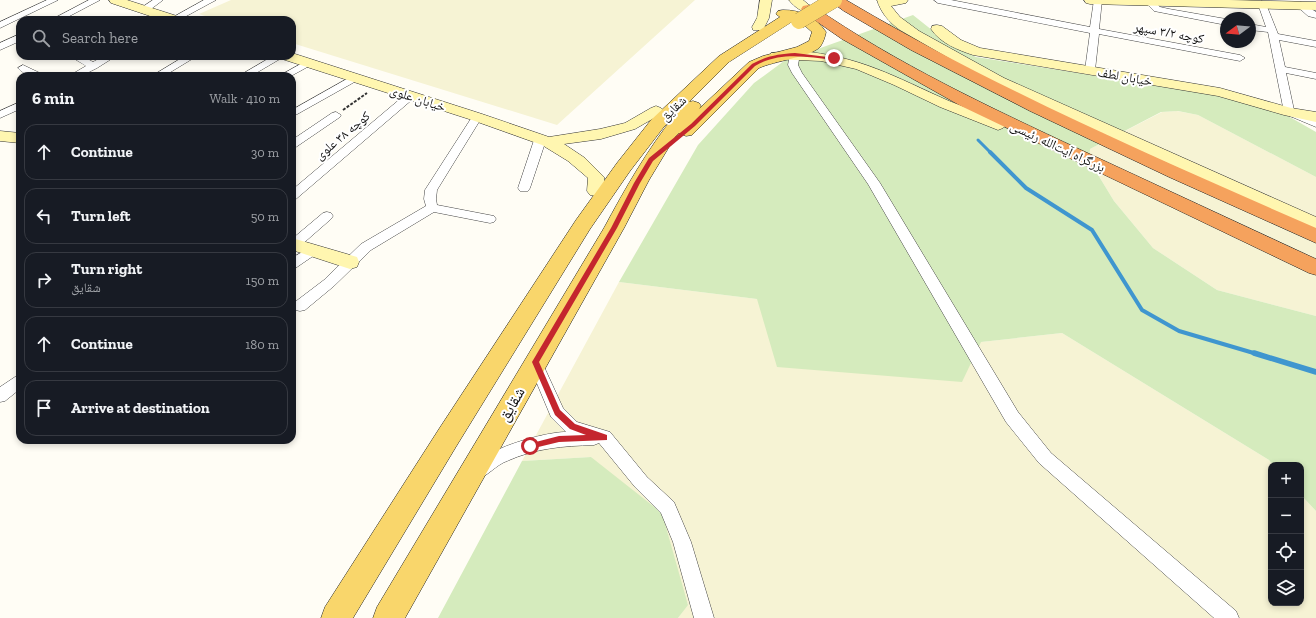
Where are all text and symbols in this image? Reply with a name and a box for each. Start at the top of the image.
north arrow [1220,12,1256,48]
search box [16,16,296,60]
street label: کوچه ۳/۲ سپهر [1131,19,1206,47]
icon: search [30,27,52,49]
text: Search here [62,29,138,47]
route end [825,49,843,67]
street label: خیابان لطف [1096,64,1153,90]
street label: خیابان علوی [388,82,448,115]
text: 6 min [32,88,74,108]
text: Walk · 410 m [210,91,280,106]
street label: شقایق [657,93,690,125]
street label: کوچه ۳۸ علوی [312,108,374,163]
street label: بزرگراه آیت‌الله رئیسی [1008,118,1107,176]
icon: ahead [33,141,55,163]
text: Continue [71,143,133,161]
text: 30 m [251,145,279,160]
icon: left [33,205,55,227]
text: Turn left [71,207,131,225]
text: 50 m [251,209,279,224]
text: Turn right [71,260,142,278]
icon: right [33,269,55,291]
text: 150 m [246,273,279,288]
text: شقایق [71,280,101,295]
icon: ahead [33,333,55,355]
text: Continue [71,335,133,353]
text: 180 m [245,337,279,352]
street label: شقایق [494,384,530,425]
icon: arrive [33,397,55,419]
text: Arrive at destination [71,399,210,417]
route start [521,437,539,455]
map controls [1268,462,1304,606]
button: + [1268,462,1304,498]
button: − [1268,498,1304,534]
button: locate [1268,534,1304,570]
button: layers [1268,570,1304,606]

